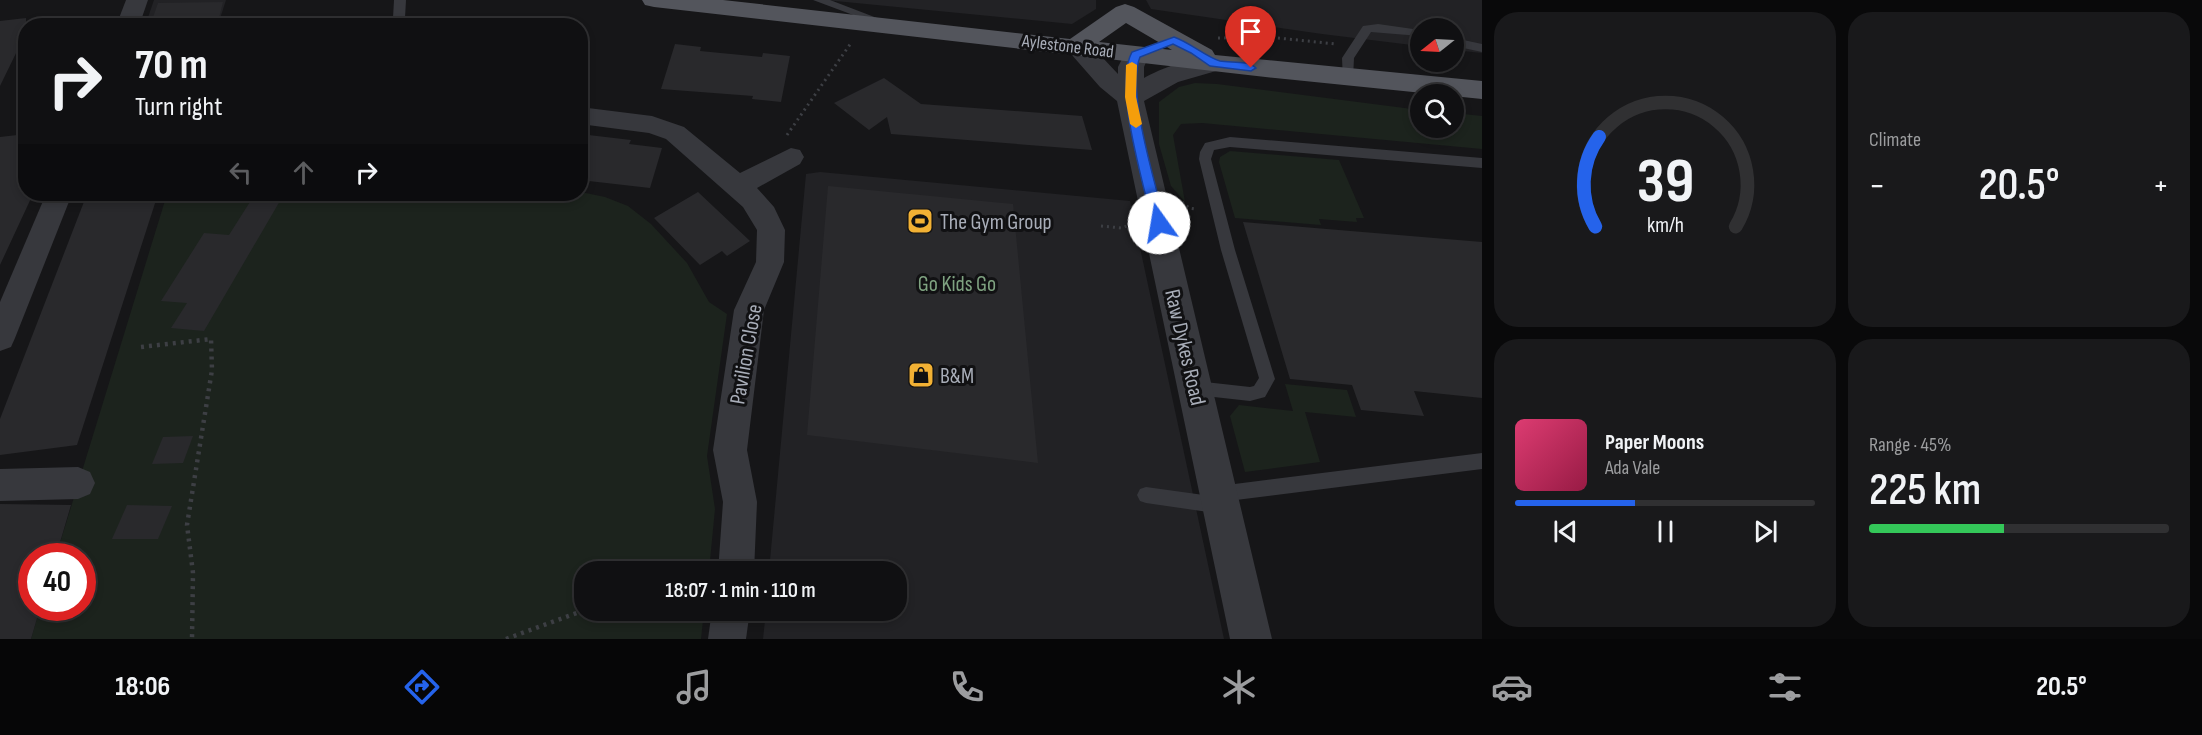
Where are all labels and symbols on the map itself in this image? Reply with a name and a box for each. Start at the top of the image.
pin [1225,6,1276,68]
north arrow [1410,18,1464,72]
street label: Aylestone Road [1020,30,1115,63]
position arrow [1127,191,1191,255]
sports icon: The Gym Group [905,206,935,236]
place label: The Gym Group [940,209,1052,236]
park label: Go Kids Go [918,271,996,298]
street label: Raw Dykes Road [1158,287,1211,408]
street label: Pavilion Close [724,302,769,406]
shop icon: B&M [906,360,936,390]
place label: B&M [940,363,974,390]
speed limit sign: 40 [18,543,96,621]

